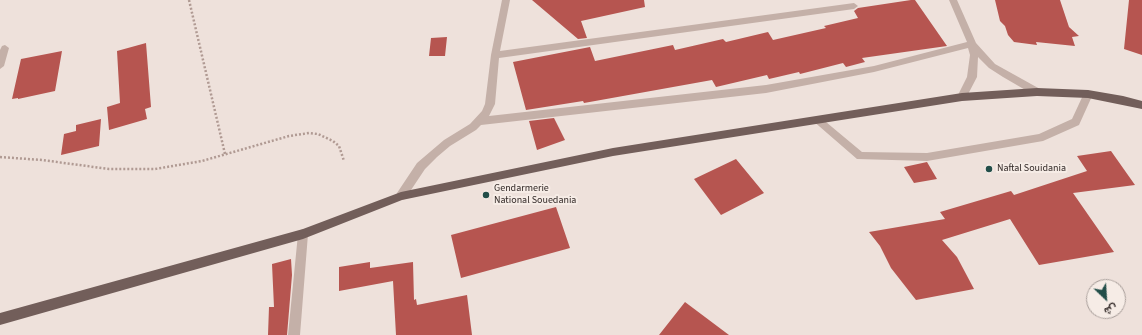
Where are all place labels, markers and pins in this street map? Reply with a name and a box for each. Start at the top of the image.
place label: Naftal Souidania [997,163,1066,175]
marker: Naftal Souidania [984,164,994,174]
place label: Gendarmerie National Souedania [494,183,576,206]
marker: Gendarmerie National Souedania [481,190,491,200]

